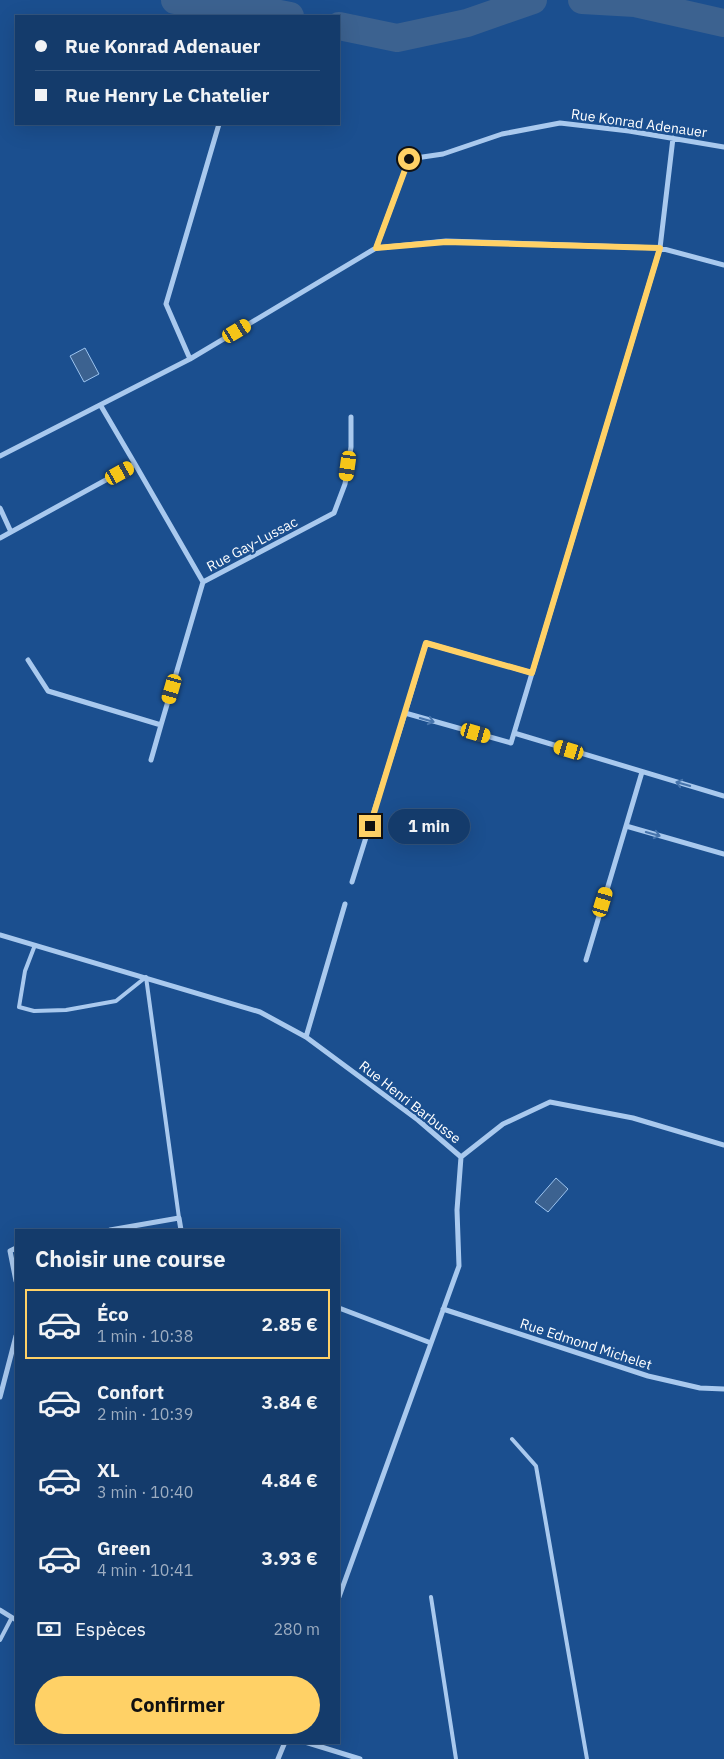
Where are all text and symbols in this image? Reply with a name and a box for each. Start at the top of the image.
text: Rue Konrad Adenauer [65,34,260,58]
text: Rue Henry Le Chatelier [65,83,269,107]
street label: Rue Konrad Adenauer [570,105,708,141]
route start [398,148,420,170]
car [220,317,253,345]
car [338,450,357,482]
car [103,459,136,487]
street label: Rue Gay-Lussac [203,512,301,576]
car [160,673,183,705]
one-way arrow [418,715,434,725]
car [459,722,492,744]
car [552,738,585,762]
one-way arrow [675,779,691,789]
callout: 1 min [388,808,470,844]
route end [359,815,381,837]
text: 1 min [408,816,450,836]
one-way arrow [644,829,660,839]
car [591,885,614,919]
street label: Rue Henri Barbusse [355,1057,465,1148]
text: Choisir une course [35,1244,226,1273]
icon: car [37,1302,82,1347]
text: Éco [97,1302,129,1326]
text: 2.85 € [262,1312,318,1336]
street label: Rue Edmond Michelet [518,1314,654,1374]
text: 1 min · 10:38 [97,1326,193,1346]
icon: car [37,1380,82,1425]
text: Confort [97,1380,164,1404]
text: 3.84 € [262,1390,318,1414]
text: 2 min · 10:39 [97,1404,193,1424]
icon: car [37,1458,82,1503]
text: XL [97,1458,120,1482]
text: 4.84 € [262,1468,318,1492]
text: 3 min · 10:40 [97,1482,193,1502]
icon: car [37,1536,82,1581]
text: Green [97,1536,151,1560]
text: 3.93 € [262,1546,318,1570]
text: 4 min · 10:41 [97,1560,193,1580]
icon: cash [35,1615,63,1643]
text: Espèces [75,1617,146,1641]
text: 280 m [273,1619,320,1639]
button: Confirmer [35,1676,320,1734]

